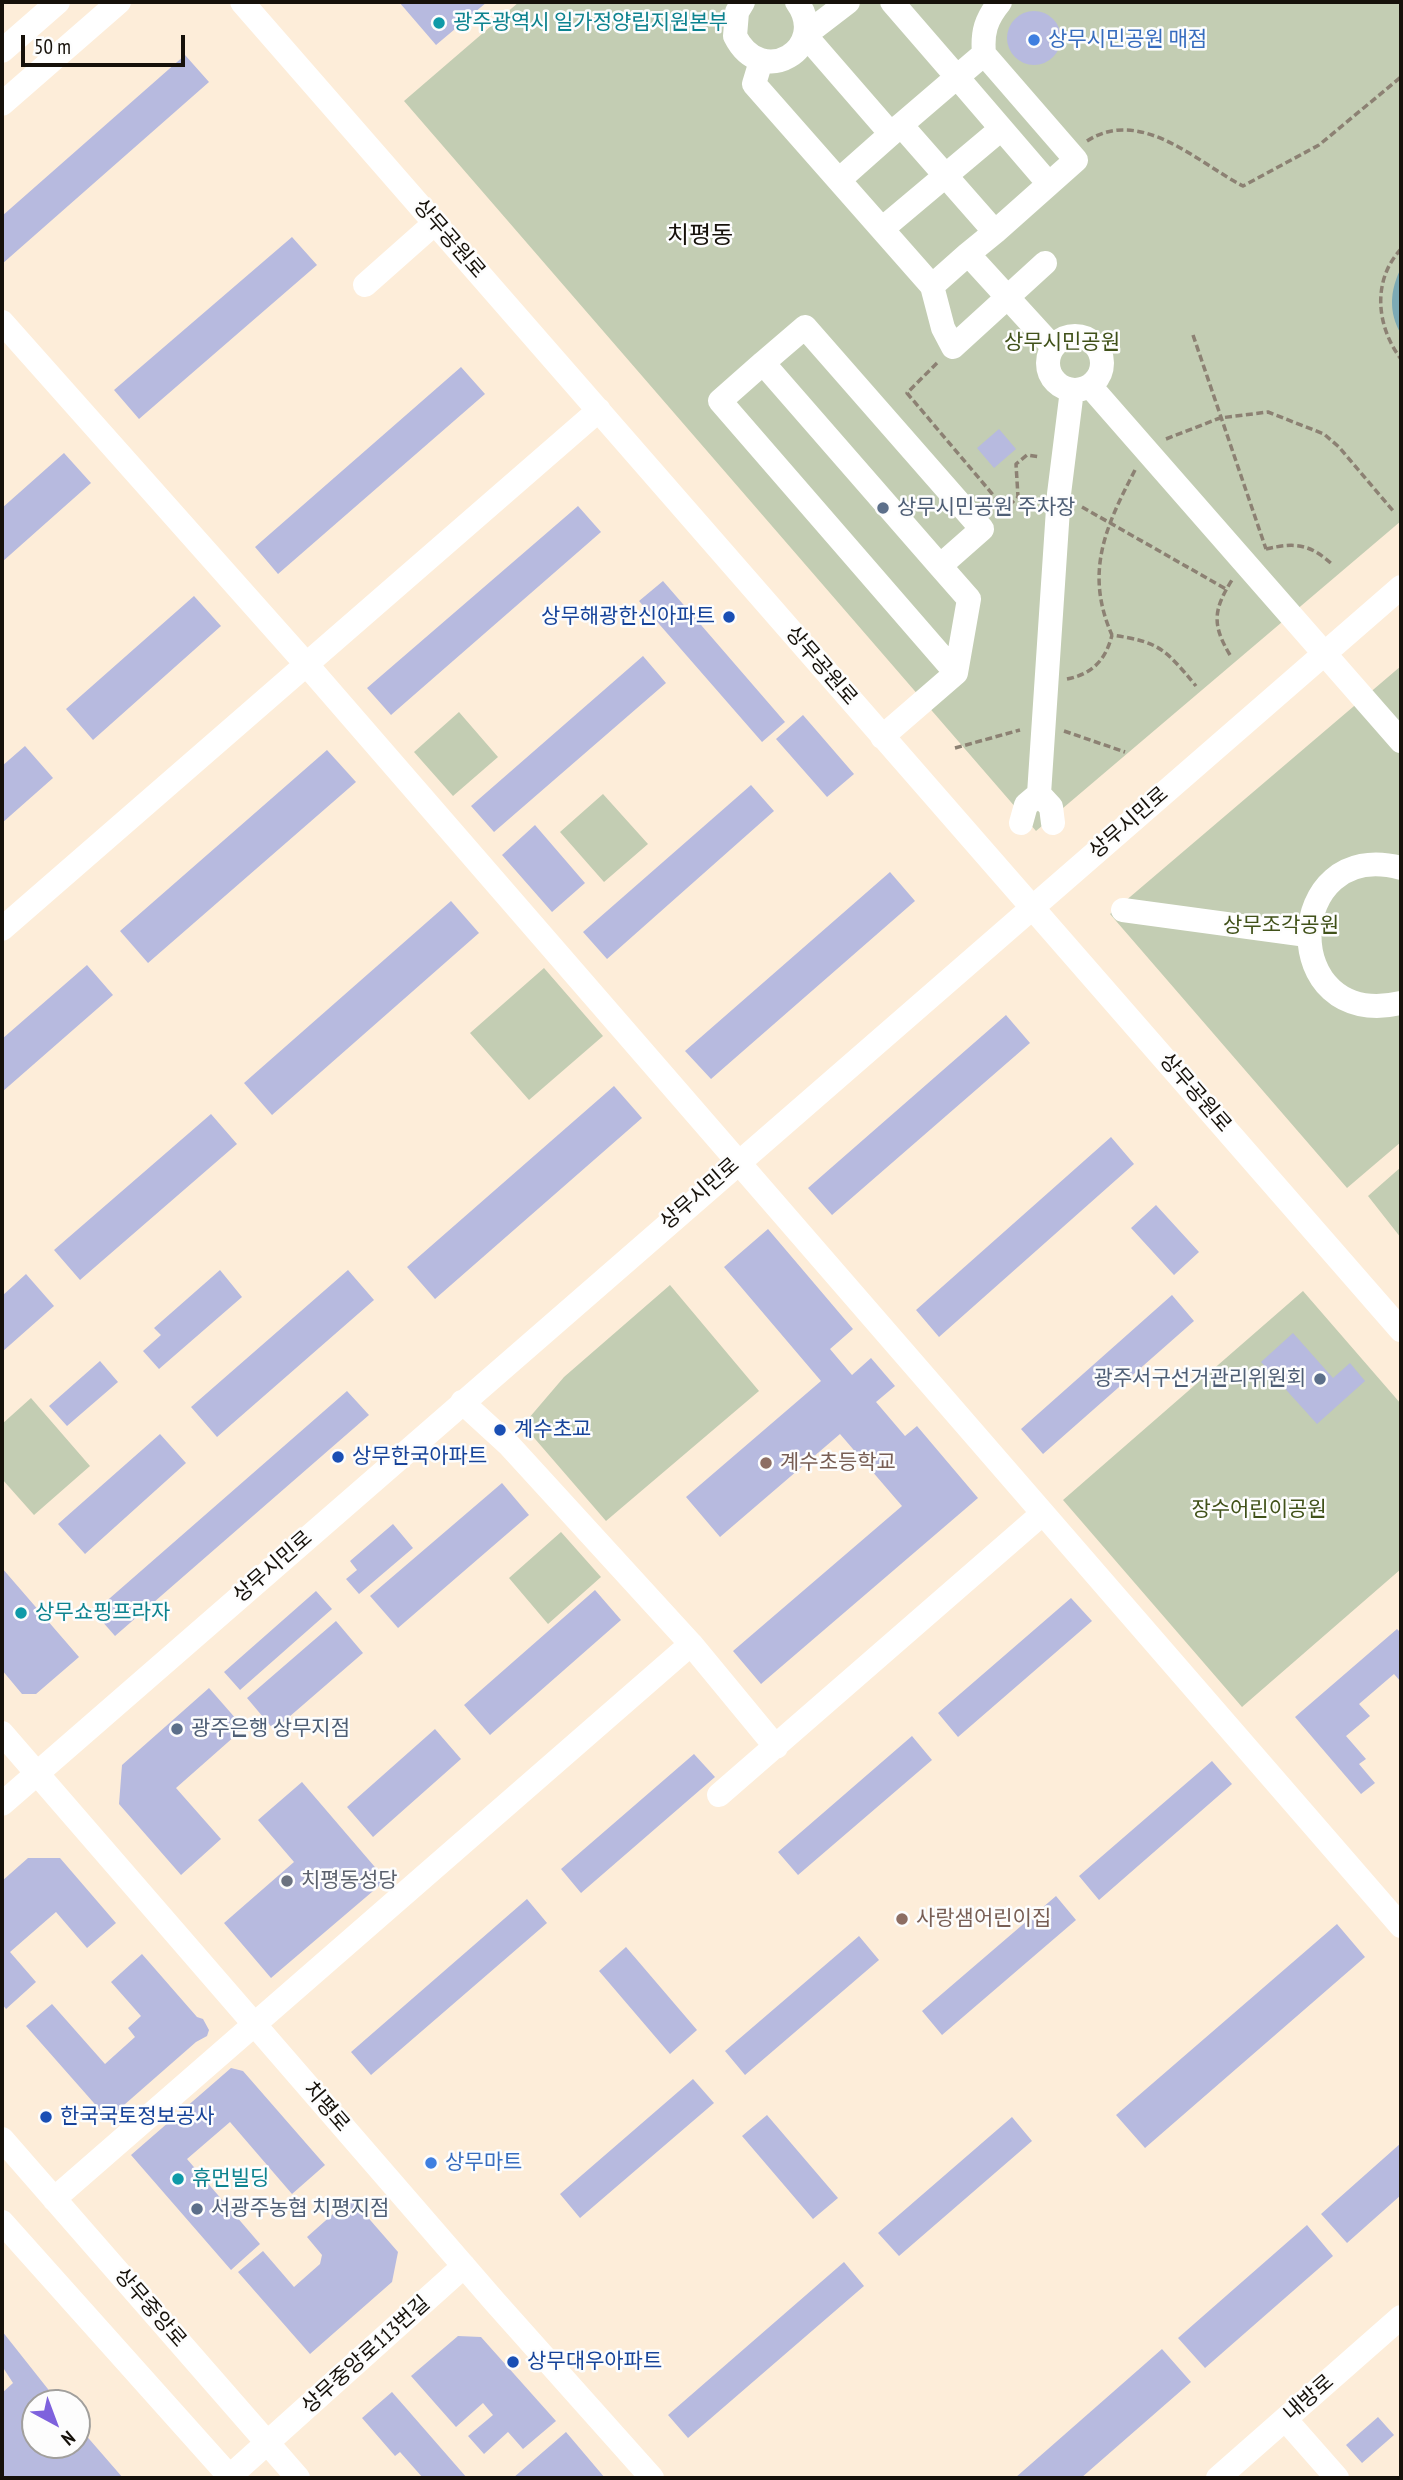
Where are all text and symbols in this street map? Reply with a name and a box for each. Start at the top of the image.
place label: 광주광역시 일가정양립지원본부 [453,10,728,36]
marker: 광주광역시 일가정양립지원본부 [431,15,447,31]
scale bar [24,21,189,65]
place label: 상무시민공원 매점 [1048,27,1207,53]
marker: 상무시민공원 매점 [1026,32,1042,48]
text: 50 m [34,33,71,60]
street label: 상무공원로 [408,194,490,284]
district label: 치평동 [667,222,733,250]
park label: 상무시민공원 [1004,330,1120,356]
place label: 상무시민공원 주차장 [897,495,1075,521]
marker: 상무시민공원 주차장 [875,500,891,516]
place label: 상무해광한신아파트 [541,604,715,630]
marker: 상무해광한신아파트 [721,609,737,625]
street label: 상무공원로 [780,621,862,711]
street label: 상무시민로 [1084,782,1174,864]
park label: 상무조각공원 [1223,913,1339,939]
street label: 상무공원로 [1154,1048,1236,1138]
street label: 상무시민로 [655,1153,745,1235]
place label: 광주서구선거관리위원회 [1093,1366,1306,1392]
marker: 광주서구선거관리위원회 [1312,1371,1328,1387]
place label: 계수초교 [514,1417,591,1443]
marker: 계수초교 [492,1422,508,1438]
place label: 상무한국아파트 [352,1444,487,1470]
marker: 상무한국아파트 [330,1449,346,1465]
place label: 계수초등학교 [780,1450,896,1476]
marker: 계수초등학교 [758,1455,774,1471]
park label: 장수어린이공원 [1191,1497,1327,1523]
street label: 상무시민로 [228,1526,318,1608]
place label: 상무쇼핑프라자 [35,1600,170,1626]
marker: 상무쇼핑프라자 [13,1605,29,1621]
place label: 광주은행 상무지점 [191,1716,350,1742]
marker: 광주은행 상무지점 [169,1721,185,1737]
place label: 치평동성당 [301,1868,398,1894]
marker: 치평동성당 [279,1873,295,1889]
place label: 사랑샘어린이집 [916,1906,1051,1932]
marker: 사랑샘어린이집 [894,1911,910,1927]
street label: 치평로 [297,2077,355,2137]
place label: 한국국토정보공사 [60,2104,215,2130]
marker: 한국국토정보공사 [38,2109,54,2125]
place label: 상무마트 [445,2150,522,2176]
marker: 상무마트 [423,2155,439,2171]
place label: 휴먼빌딩 [192,2166,269,2192]
marker: 휴먼빌딩 [170,2171,186,2187]
place label: 서광주농협 치평지점 [211,2196,389,2222]
marker: 서광주농협 치평지점 [189,2201,205,2217]
street label: 상무중앙로 [109,2263,191,2353]
street label: 상무중앙로113번길 [297,2291,435,2419]
place label: 상무대우아파트 [527,2349,662,2375]
marker: 상무대우아파트 [505,2354,521,2370]
street label: 내방로 [1279,2369,1339,2427]
north arrow [21,2389,91,2459]
text: N [57,2426,80,2451]

